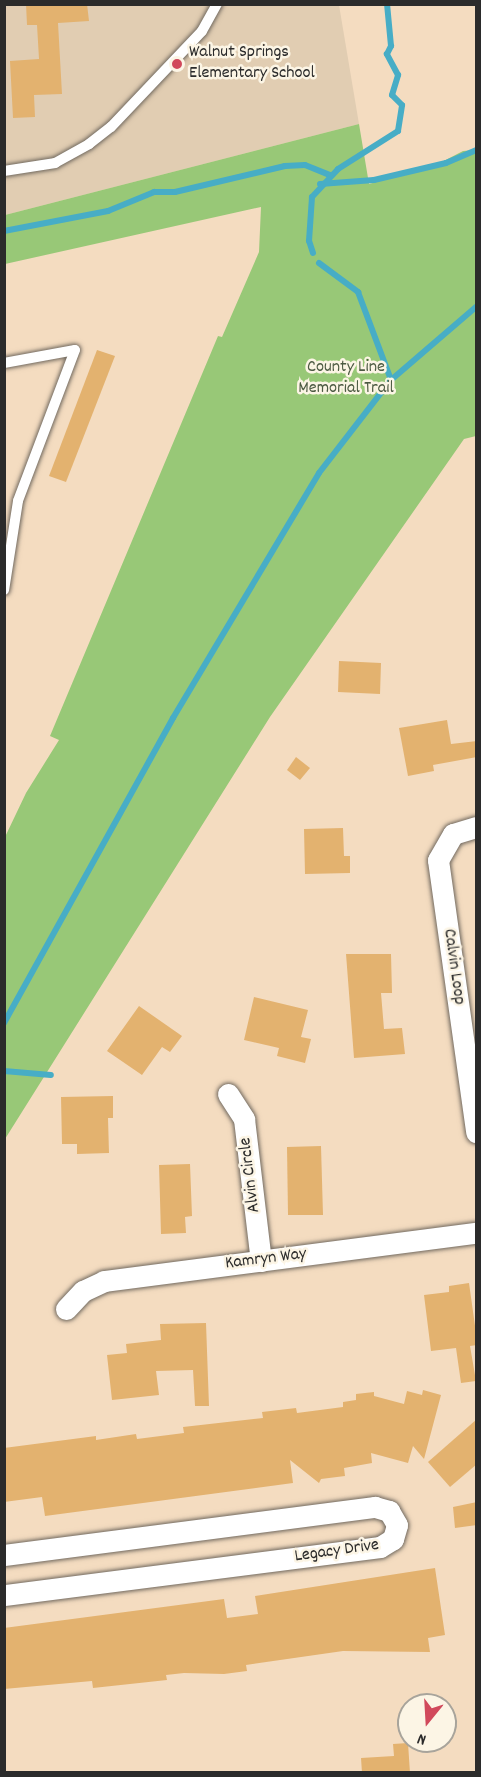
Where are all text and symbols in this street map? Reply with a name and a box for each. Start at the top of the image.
place label: Walnut Springs Elementary School [189,43,315,86]
marker: Walnut Springs Elementary School [170,57,184,71]
park label: County Line Memorial Trail [298,358,394,400]
street label: Calvin Loop [437,928,469,1006]
street label: Alvin Circle [236,1136,266,1214]
street label: Kamryn Way [224,1244,308,1276]
street label: Legacy Drive [293,1535,381,1569]
north arrow [397,1693,457,1753]
text: N [415,1727,429,1751]

